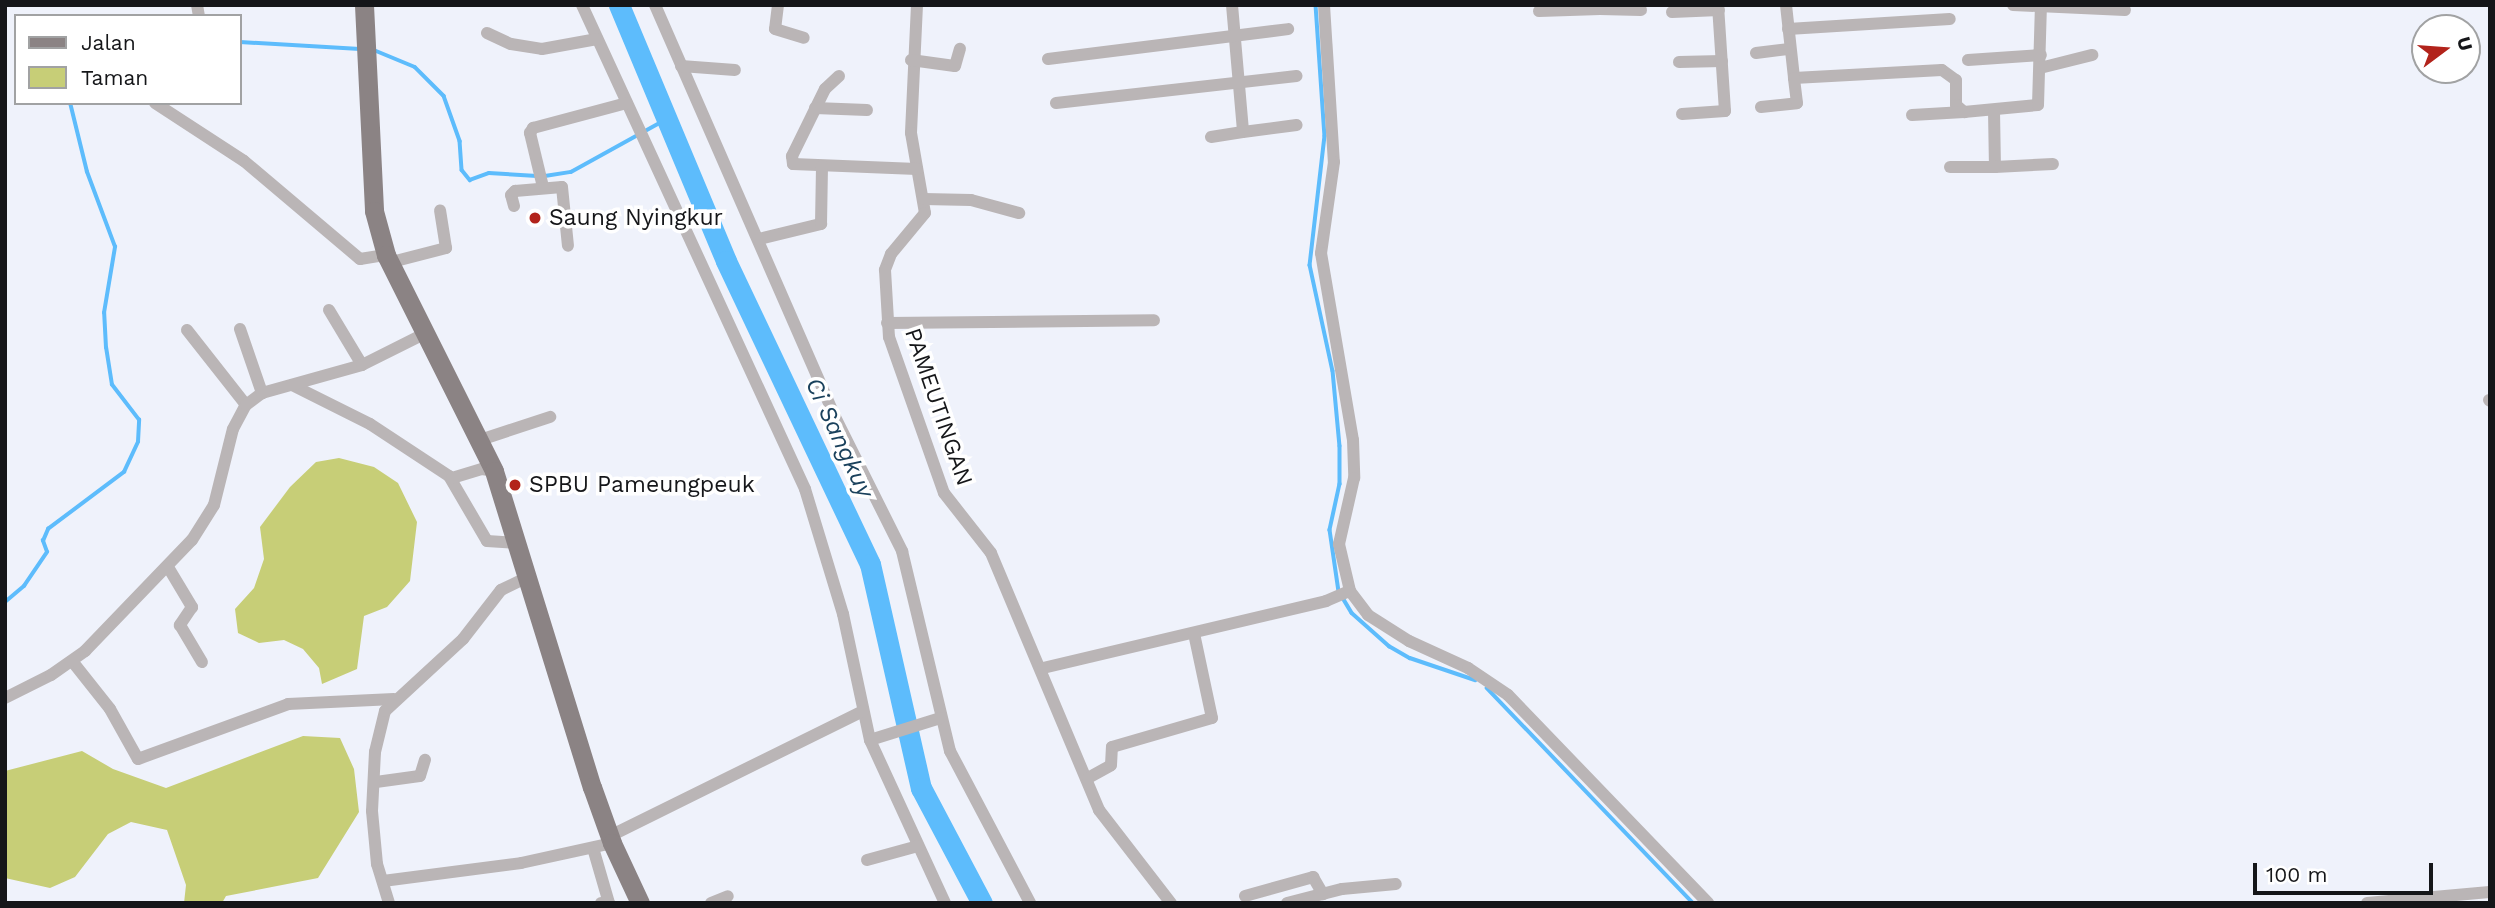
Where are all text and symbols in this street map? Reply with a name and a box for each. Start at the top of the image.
legend [14,14,242,105]
north arrow [2411,14,2481,84]
text: Jalan [81,30,136,55]
text: U [2452,34,2478,53]
text: Taman [81,65,148,90]
place label: Saung Nyingkur [549,204,723,232]
marker: Saung Nyingkur [527,210,543,226]
street label: PAMEUTINGAN [898,325,978,489]
water label: Ci Sangkuy [799,373,879,503]
place label: SPBU Pameungpeuk [529,471,755,499]
marker: SPBU Pameungpeuk [507,477,523,493]
scale bar [2257,848,2437,892]
text: 100 m [2266,862,2328,887]

